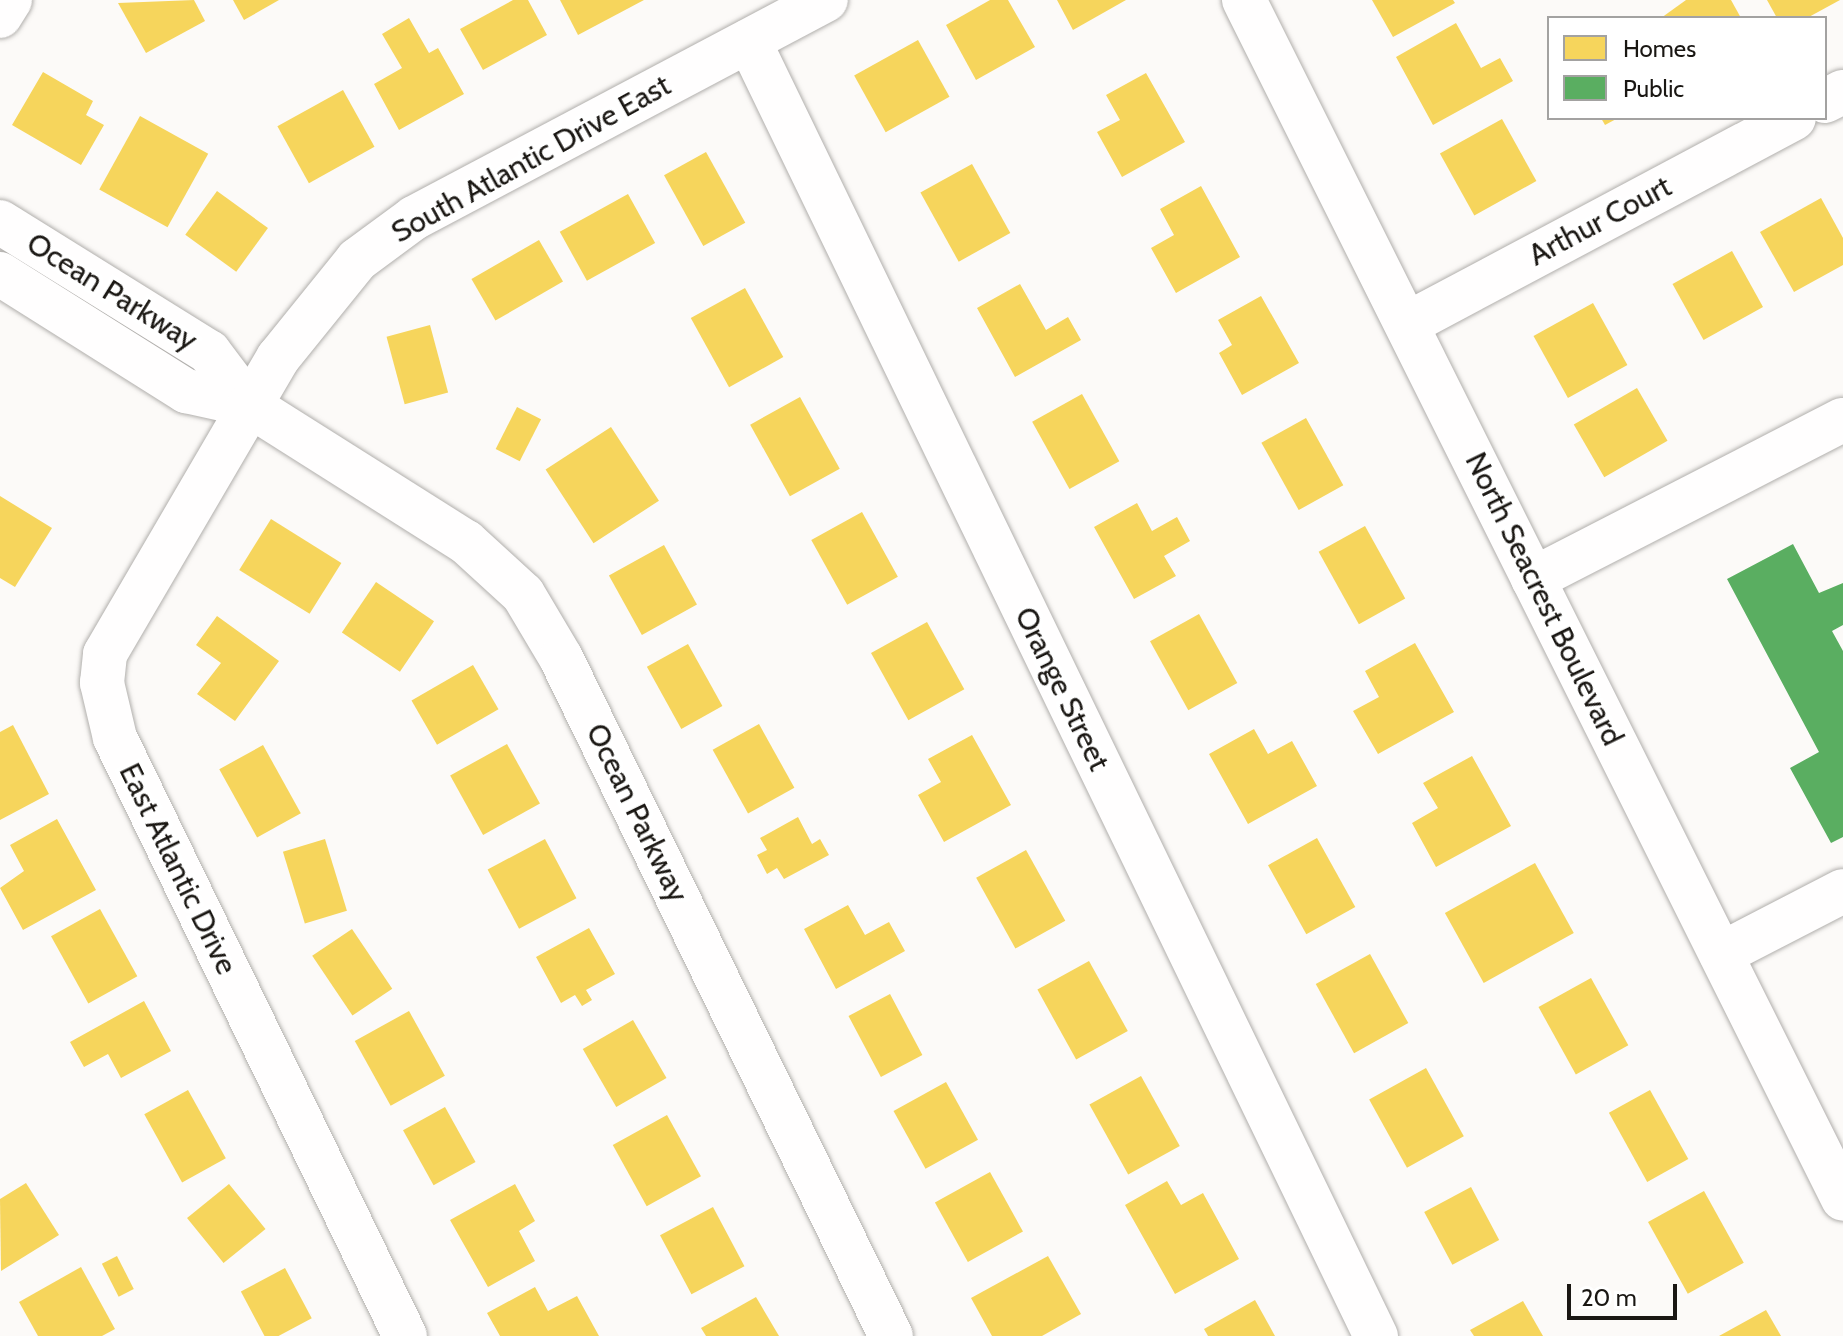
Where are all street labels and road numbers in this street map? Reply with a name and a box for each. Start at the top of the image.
street label: South Atlantic Drive East [385,67,677,251]
street label: Arthur Court [1523,168,1677,274]
street label: Ocean Parkway [20,225,204,359]
street label: North Seacrest Boulevard [1457,447,1631,751]
street label: Orange Street [1007,601,1117,777]
street label: Ocean Parkway [578,718,696,908]
street label: East Atlantic Drive [111,758,245,980]

